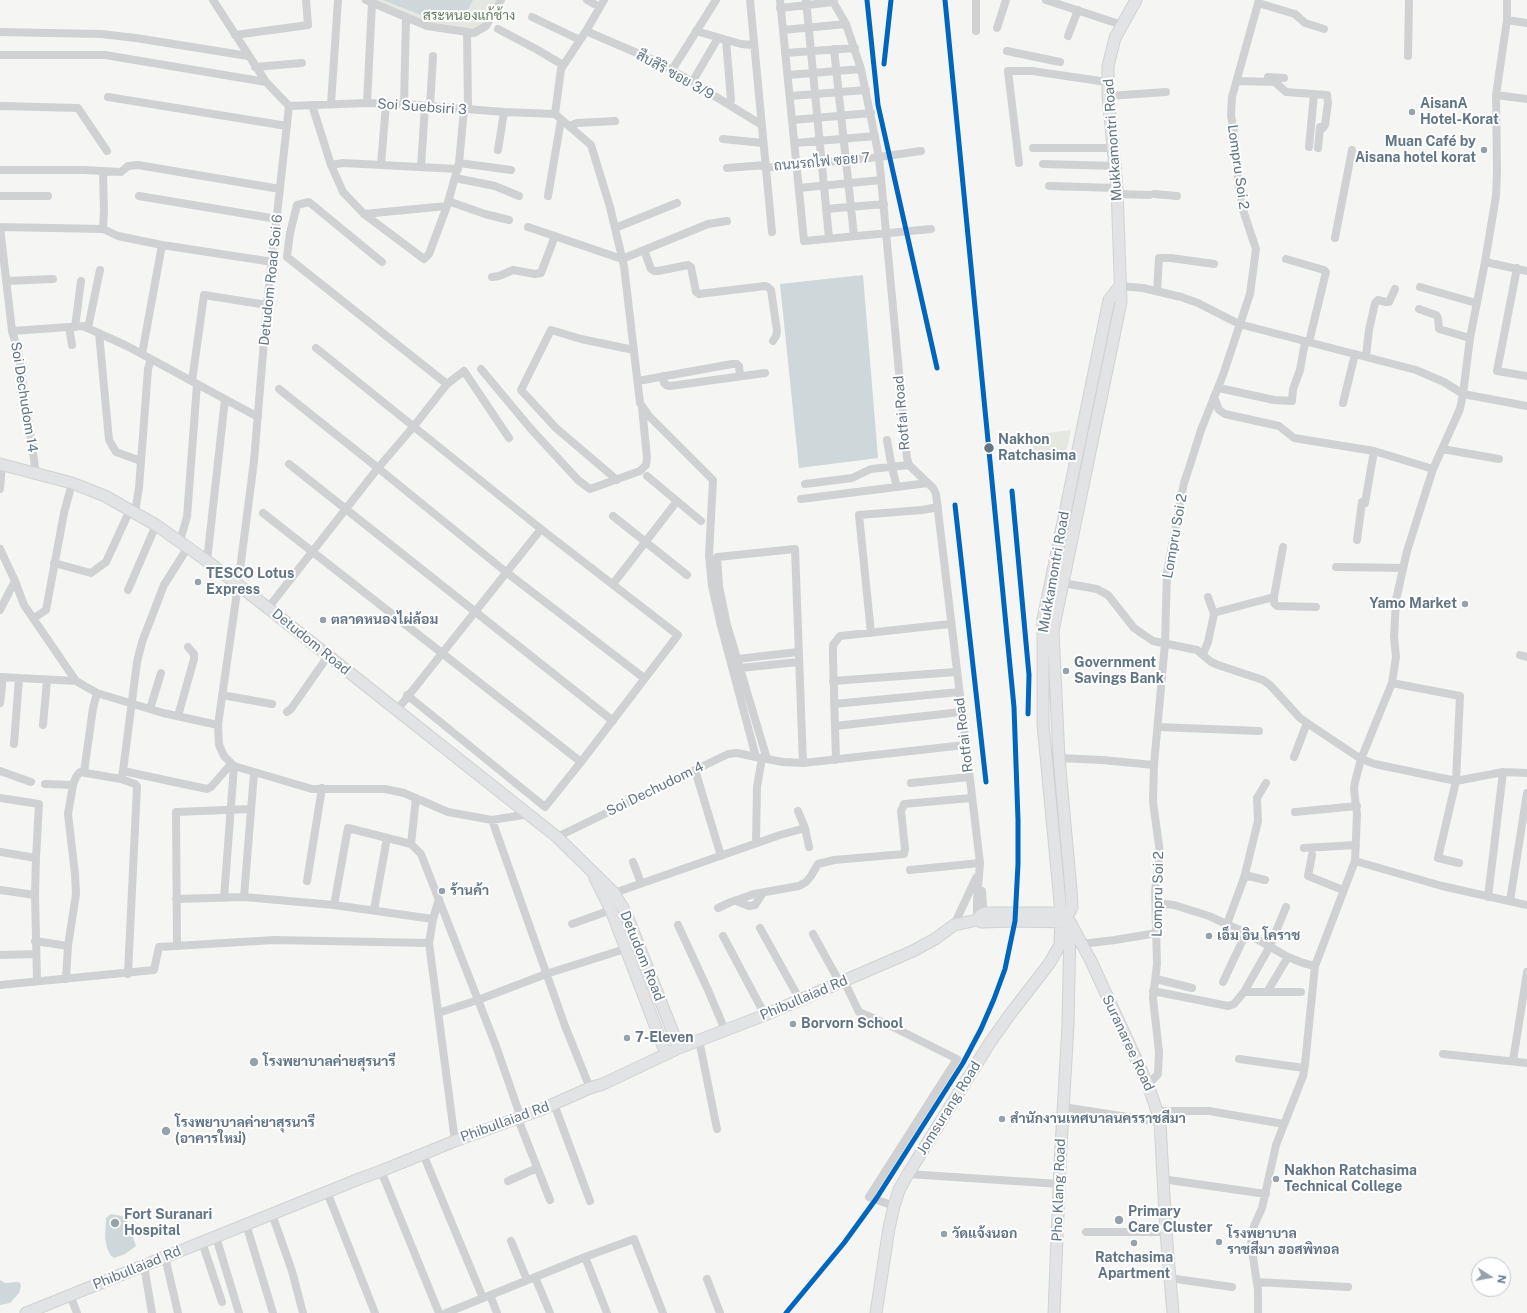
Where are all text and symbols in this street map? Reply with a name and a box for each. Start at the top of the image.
park label: สระหนองแก้ช้าง [423,8,515,24]
street label: สืบสิริ ซอย 3/9 [633,47,717,103]
street label: Mukkamontri Road [1100,78,1126,202]
street label: Soi Suebsiri 3 [377,95,467,119]
place label: AisanA Hotel-Korat [1420,96,1499,128]
marker: AisanA Hotel-Korat [1407,107,1417,117]
street label: Lompru Soi 2 [1224,123,1252,211]
place label: Muan Café by Aisana hotel korat [1355,134,1476,166]
marker: Muan Café by Aisana hotel korat [1479,145,1489,155]
street label: ถนนรถไฟ ซอย 7 [773,149,871,175]
street label: Detudom Road Soi 6 [256,213,286,347]
street label: Soi Dechudom 14 [7,340,41,454]
street label: Rotfai Road [890,375,914,451]
place label: Nakhon Ratchasima [998,432,1076,464]
marker: Nakhon Ratchasima [982,441,996,455]
street label: Lompru Soi 2 [1159,492,1191,580]
street label: Mukkamontri Road [1035,510,1073,634]
place label: TESCO Lotus Express [206,566,294,598]
marker: TESCO Lotus Express [193,577,203,587]
place label: Yamo Market [1369,596,1457,612]
marker: Yamo Market [1460,599,1470,609]
street label: Detudom Road [269,605,353,679]
place label: ตลาดหนองไผ่ล้อม [331,612,438,628]
marker: ตลาดหนองไผ่ล้อม [318,615,328,625]
place label: Government Savings Bank [1074,655,1164,688]
marker: Government Savings Bank [1061,666,1071,676]
street label: Rotfai Road [951,697,977,773]
street label: Soi Dechudom 4 [604,758,706,820]
street label: Lompru Soi 2 [1149,851,1167,937]
place label: ร้านค้า [450,883,489,899]
marker: ร้านค้า [437,886,447,896]
street label: Detudom Road [616,908,668,1004]
place label: เอ็ม อิน โคราช [1217,928,1300,944]
marker: เอ็ม อิน โคราช [1204,931,1214,941]
street label: Phibullaiad Rd [758,972,850,1024]
street label: Suranaree Road [1098,992,1158,1094]
place label: Borvorn School [801,1016,903,1032]
marker: Borvorn School [788,1019,798,1029]
place label: 7-Eleven [635,1030,694,1046]
marker: 7-Eleven [622,1033,632,1043]
place label: โรงพยาบาลค่ายสุรนารี [263,1054,395,1070]
marker: โรงพยาบาลค่ายสุรนารี [248,1056,260,1068]
street label: Jomsurang Road [914,1058,984,1158]
street label: Phibullaiad Rd [458,1098,552,1146]
place label: สำนักงานเทศบาลนครราชสีมา [1010,1111,1186,1127]
marker: สำนักงานเทศบาลนครราชสีมา [997,1114,1007,1124]
place label: โรงพยาบาลค่ายาสุรนารี (อาคารใหม่) [175,1115,315,1148]
marker: โรงพยาบาลค่ายาสุรนารี (อาคารใหม่) [160,1125,172,1137]
street label: Pho Klang Road [1049,1138,1069,1242]
place label: Nakhon Ratchasima Technical College [1284,1163,1417,1196]
marker: Nakhon Ratchasima Technical College [1271,1174,1281,1184]
place label: Primary Care Cluster [1128,1204,1212,1236]
place label: Fort Suranari Hospital [124,1207,212,1240]
marker: Primary Care Cluster [1113,1214,1125,1226]
marker: Fort Suranari Hospital [109,1217,121,1229]
place label: วัดแจ้งนอก [952,1226,1017,1242]
place label: โรงพยาบาล ราชสีมา ฮอสพิทอล [1227,1226,1339,1258]
marker: วัดแจ้งนอก [939,1229,949,1239]
marker: โรงพยาบาล ราชสีมา ฮอสพิทอล [1214,1237,1224,1247]
marker: Ratchasima Apartment [1129,1238,1139,1248]
street label: Phibullaiad Rd [90,1243,184,1293]
place label: Ratchasima Apartment [1095,1250,1173,1282]
north arrow [1471,1257,1511,1297]
text: N [1495,1274,1509,1284]

